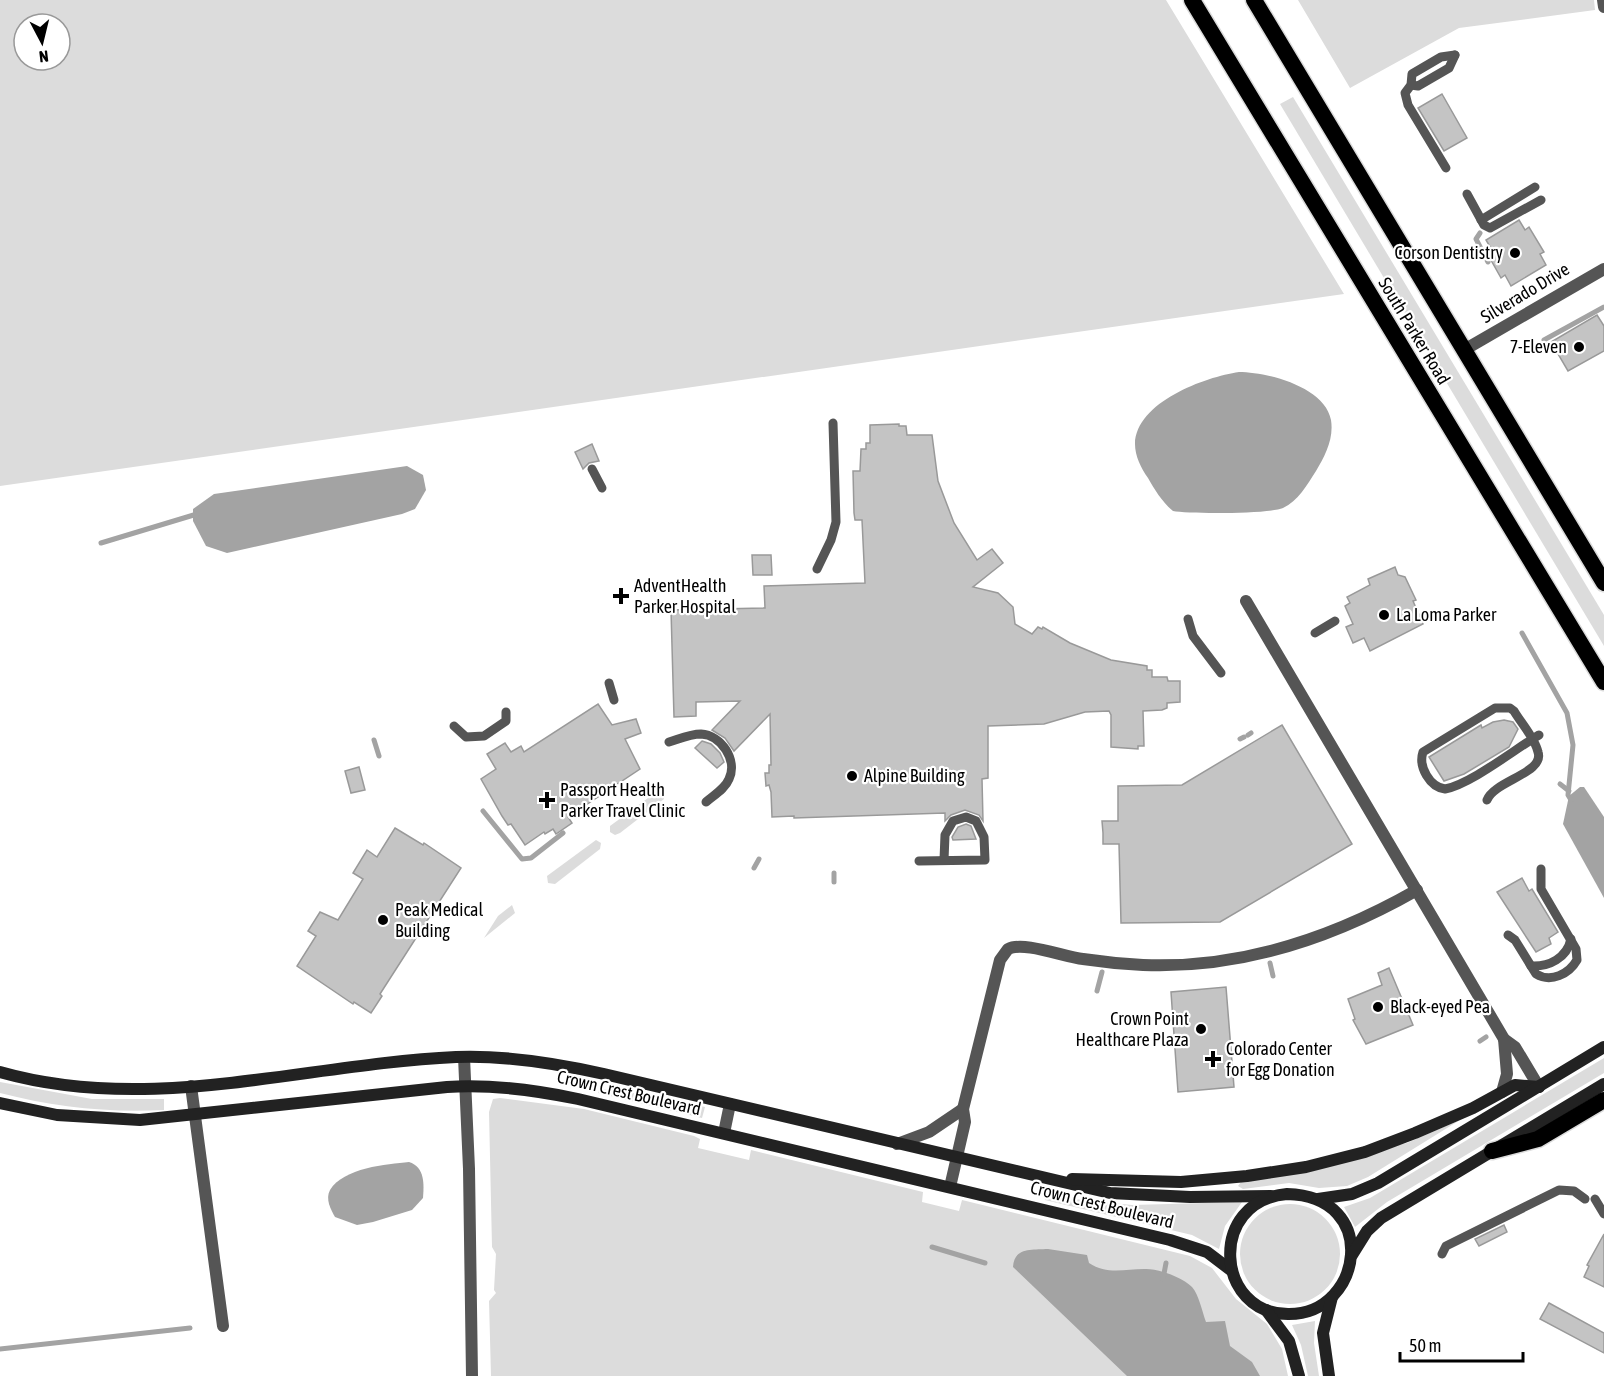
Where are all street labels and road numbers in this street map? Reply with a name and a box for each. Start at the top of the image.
street label: Silverado Drive [1477,258,1573,327]
street label: South Parker Road [1374,273,1455,388]
street label: Crown Crest Boulevard [555,1066,703,1119]
street label: Crown Crest Boulevard [1028,1177,1176,1232]

